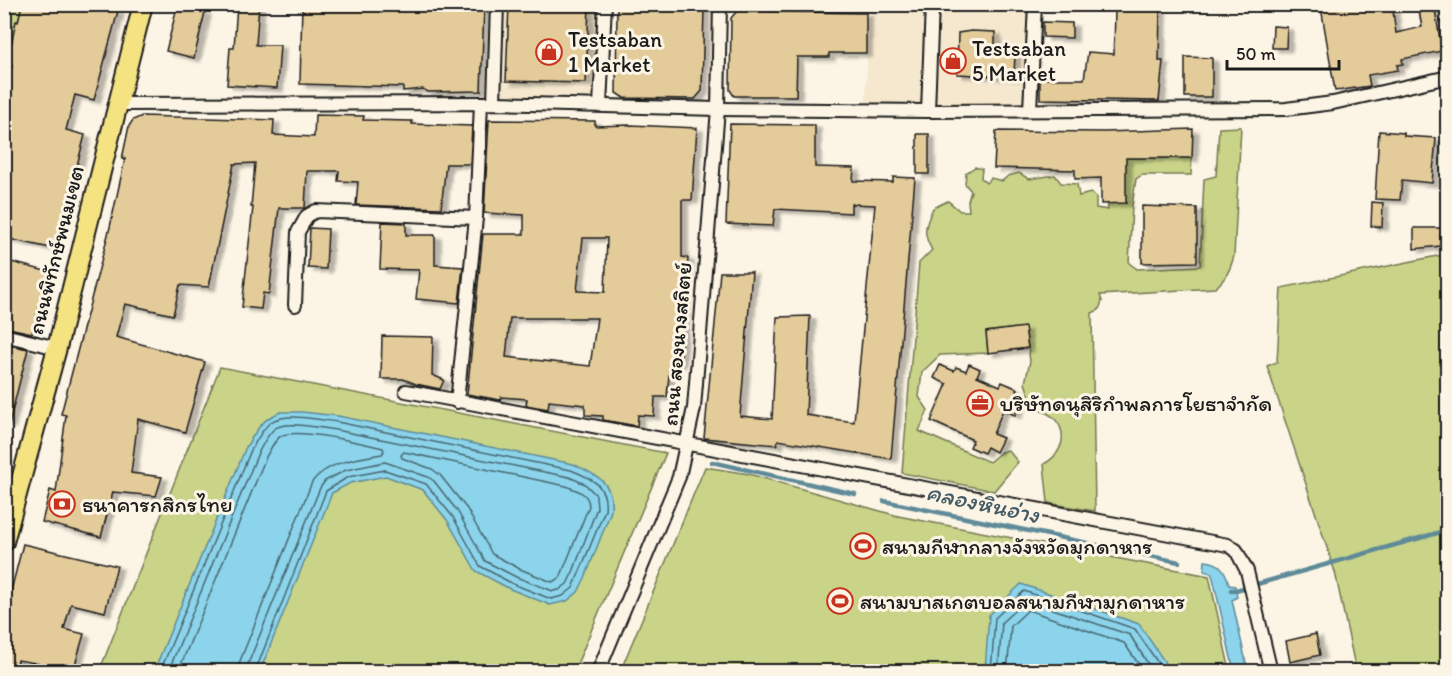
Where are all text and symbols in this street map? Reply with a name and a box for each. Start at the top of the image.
place label: Testsaban 1 Market [568,26,662,78]
scale bar [1227,33,1340,71]
place label: Testsaban 5 Market [972,35,1066,87]
shop icon: Testsaban 1 Market [534,37,564,67]
text: 50 m [1236,43,1276,65]
shop icon: Testsaban 5 Market [938,46,968,76]
street label: ถนนพิทักษ์พนมเขต [22,163,90,337]
street label: ถนน สองนางสถิตย์ [656,261,698,427]
office icon: บริษัทดนุสิริกำพลการโยธาจำกัด [965,388,995,418]
place label: บริษัทดนุสิริกำพลการโยธาจำกัด [1000,390,1272,417]
water label: คลองหินอ่าง [924,477,1043,529]
bank icon: ธนาคารกสิกรไทย [47,489,77,519]
place label: ธนาคารกสิกรไทย [82,491,232,518]
sports icon: สนามกีฬากลางจังหวัดมุกดาหาร [848,531,878,561]
place label: สนามกีฬากลางจังหวัดมุกดาหาร [882,533,1152,560]
sports icon: สนามบาสเกตบอลสนามกีฬามุกดาหาร [825,586,855,616]
place label: สนามบาสเกตบอลสนามกีฬามุกดาหาร [860,588,1185,615]

